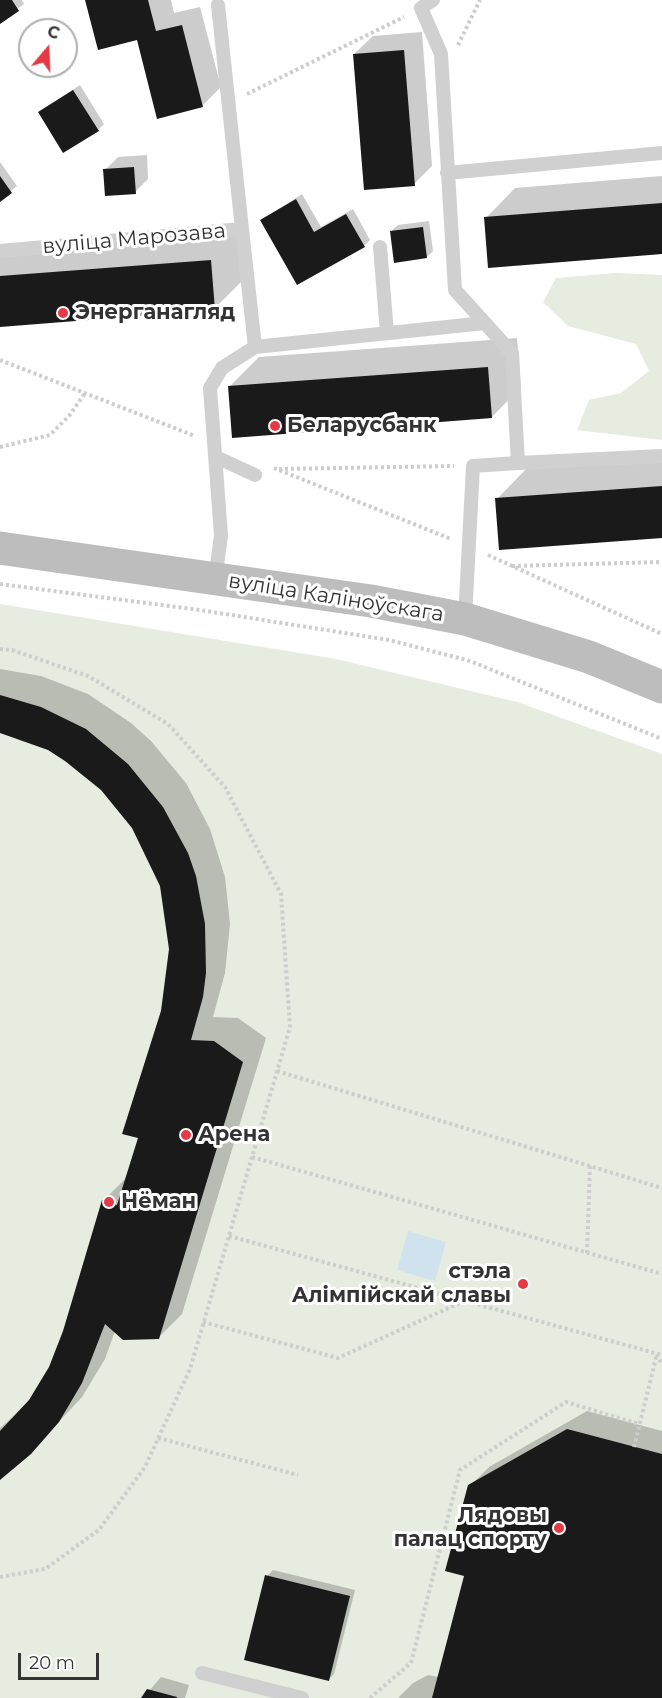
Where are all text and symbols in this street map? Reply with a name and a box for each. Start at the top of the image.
north arrow [18,18,78,78]
text: С [45,22,62,43]
street label: вуліца Марозава [41,218,227,260]
place label: Энерганагляд [75,300,235,326]
marker: Энерганагляд [56,306,70,320]
place label: Беларусбанк [287,413,436,439]
marker: Беларусбанк [268,419,282,433]
street label: вуліца Каліноўскага [227,569,445,627]
place label: Арена [198,1122,270,1148]
marker: Арена [179,1128,193,1142]
place label: Нёман [121,1189,196,1215]
marker: Нёман [102,1195,116,1209]
place label: стэла Алімпійскай славы [292,1259,511,1309]
marker: стэла Алімпійскай славы [516,1277,530,1291]
place label: Лядовы палац спорту [394,1503,547,1553]
marker: Лядовы палац спорту [552,1521,566,1535]
scale bar [21,1641,102,1679]
text: 20 m [29,1652,75,1674]

